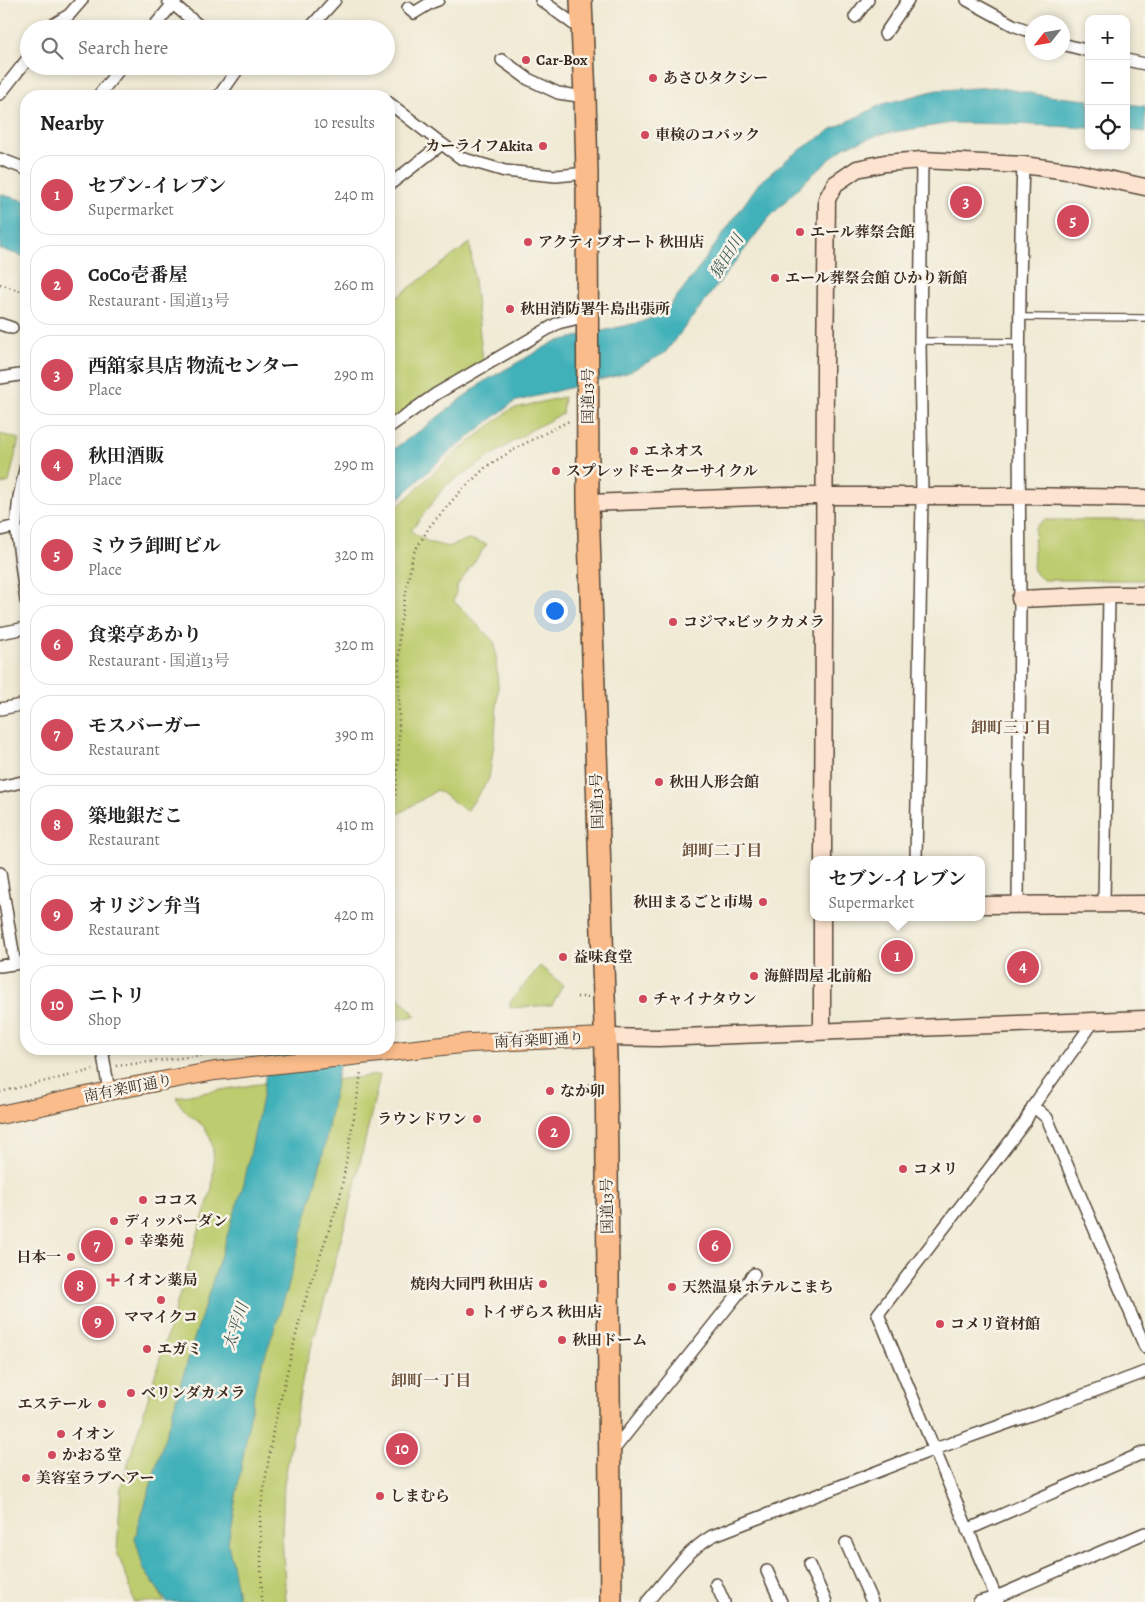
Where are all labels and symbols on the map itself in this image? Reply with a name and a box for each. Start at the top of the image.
north arrow [1025,15,1070,60]
place label: Car-Box [536,50,588,70]
marker: Car-Box [520,54,532,66]
place label: あさひタクシー [663,68,768,88]
marker: あさひタクシー [647,72,659,84]
place label: 車検のコバック [655,125,760,145]
marker: 車検のコバック [639,129,651,141]
place label: カーライフAkita [425,136,534,156]
marker: カーライフAkita [537,140,549,152]
pin: 3 [950,183,982,221]
pin: 5 [1057,202,1089,240]
place label: エール葬祭会館 [810,222,915,242]
marker: エール葬祭会館 [794,226,806,238]
water label: 猿田川 [705,229,750,283]
place label: アクティブオート 秋田店 [538,232,704,252]
marker: アクティブオート 秋田店 [522,236,534,248]
place label: エール葬祭会館 ひかり新館 [785,268,967,288]
marker: エール葬祭会館 ひかり新館 [769,272,781,284]
place label: 秋田消防署牛島出張所 [520,299,670,319]
marker: 秋田消防署牛島出張所 [504,303,516,315]
street label: 国道13号 [578,368,598,424]
place label: エネオス [644,441,704,461]
marker: エネオス [628,445,640,457]
place label: スプレッドモーターサイクル [566,461,758,481]
marker: スプレッドモーターサイクル [550,465,562,477]
your location [542,598,568,624]
place label: コジマ×ビックカメラ [683,612,825,632]
marker: コジマ×ビックカメラ [667,616,679,628]
district label: 卸町三丁目 [971,717,1051,739]
street label: 国道13号 [586,772,608,830]
place label: 秋田人形会館 [669,772,759,792]
marker: 秋田人形会館 [653,776,665,788]
district label: 卸町二丁目 [682,840,762,862]
place label: 秋田まるごと市場 [633,892,753,912]
marker: 秋田まるごと市場 [757,896,769,908]
pin: 1 [881,937,913,975]
place label: 益味食堂 [573,947,633,967]
pin: 4 [1007,948,1039,986]
marker: 益味食堂 [557,951,569,963]
place label: 海鮮問屋 北前船 [764,966,872,986]
marker: 海鮮問屋 北前船 [748,970,760,982]
place label: チャイナタウン [653,989,757,1009]
marker: チャイナタウン [637,993,649,1005]
street label: 南有楽町通り [494,1028,584,1052]
street label: 南有楽町通り [82,1070,174,1106]
place label: なか卯 [560,1081,605,1101]
marker: なか卯 [544,1085,556,1097]
place label: ラウンドワン [377,1109,467,1129]
marker: ラウンドワン [471,1113,483,1125]
pin: 2 [538,1113,570,1151]
place label: コメリ [913,1159,958,1179]
marker: コメリ [897,1163,909,1175]
street label: 国道13号 [597,1178,617,1234]
place label: ココス [153,1190,198,1210]
marker: ココス [137,1194,149,1206]
place label: ディッパーダン [124,1211,228,1231]
marker: ディッパーダン [108,1215,120,1227]
pin: 7 [81,1227,113,1265]
pin: 6 [699,1227,731,1265]
place label: 幸楽苑 [139,1231,184,1251]
marker: 幸楽苑 [123,1235,135,1247]
place label: 日本一 [16,1247,61,1267]
marker: 日本一 [65,1251,77,1263]
pin: 8 [64,1267,96,1305]
place label: イオン薬局 [123,1270,198,1290]
marker: イオン薬局 [107,1274,119,1286]
place label: 焼肉大同門 秋田店 [410,1274,533,1294]
place label: 天然温泉 ホテルこまち [682,1277,834,1297]
marker: 焼肉大同門 秋田店 [537,1278,549,1290]
marker: 天然温泉 ホテルこまち [666,1281,678,1293]
marker: ママイクコ [155,1294,167,1306]
water label: 太平川 [218,1298,254,1353]
place label: トイザらス 秋田店 [480,1302,602,1322]
pin: 9 [82,1303,114,1341]
marker: トイザらス 秋田店 [464,1306,476,1318]
place label: ママイクコ [124,1307,198,1327]
place label: コメリ資材館 [950,1314,1040,1334]
marker: コメリ資材館 [934,1318,946,1330]
place label: 秋田ドーム [572,1330,647,1350]
marker: 秋田ドーム [556,1334,568,1346]
place label: エガミ [157,1339,202,1359]
marker: エガミ [141,1343,153,1355]
district label: 卸町一丁目 [391,1370,471,1392]
place label: ベリンダカメラ [141,1383,245,1403]
marker: ベリンダカメラ [125,1387,137,1399]
place label: エステール [18,1394,92,1414]
marker: エステール [96,1398,108,1410]
place label: イオン [71,1424,116,1444]
marker: イオン [55,1428,67,1440]
pin: 10 [386,1430,418,1468]
place label: かおる堂 [62,1445,122,1465]
marker: かおる堂 [46,1449,58,1461]
place label: 美容室ラブヘアー [36,1468,155,1488]
marker: 美容室ラブヘアー [20,1472,32,1484]
place label: しまむら [390,1486,450,1506]
marker: しまむら [374,1490,386,1502]

